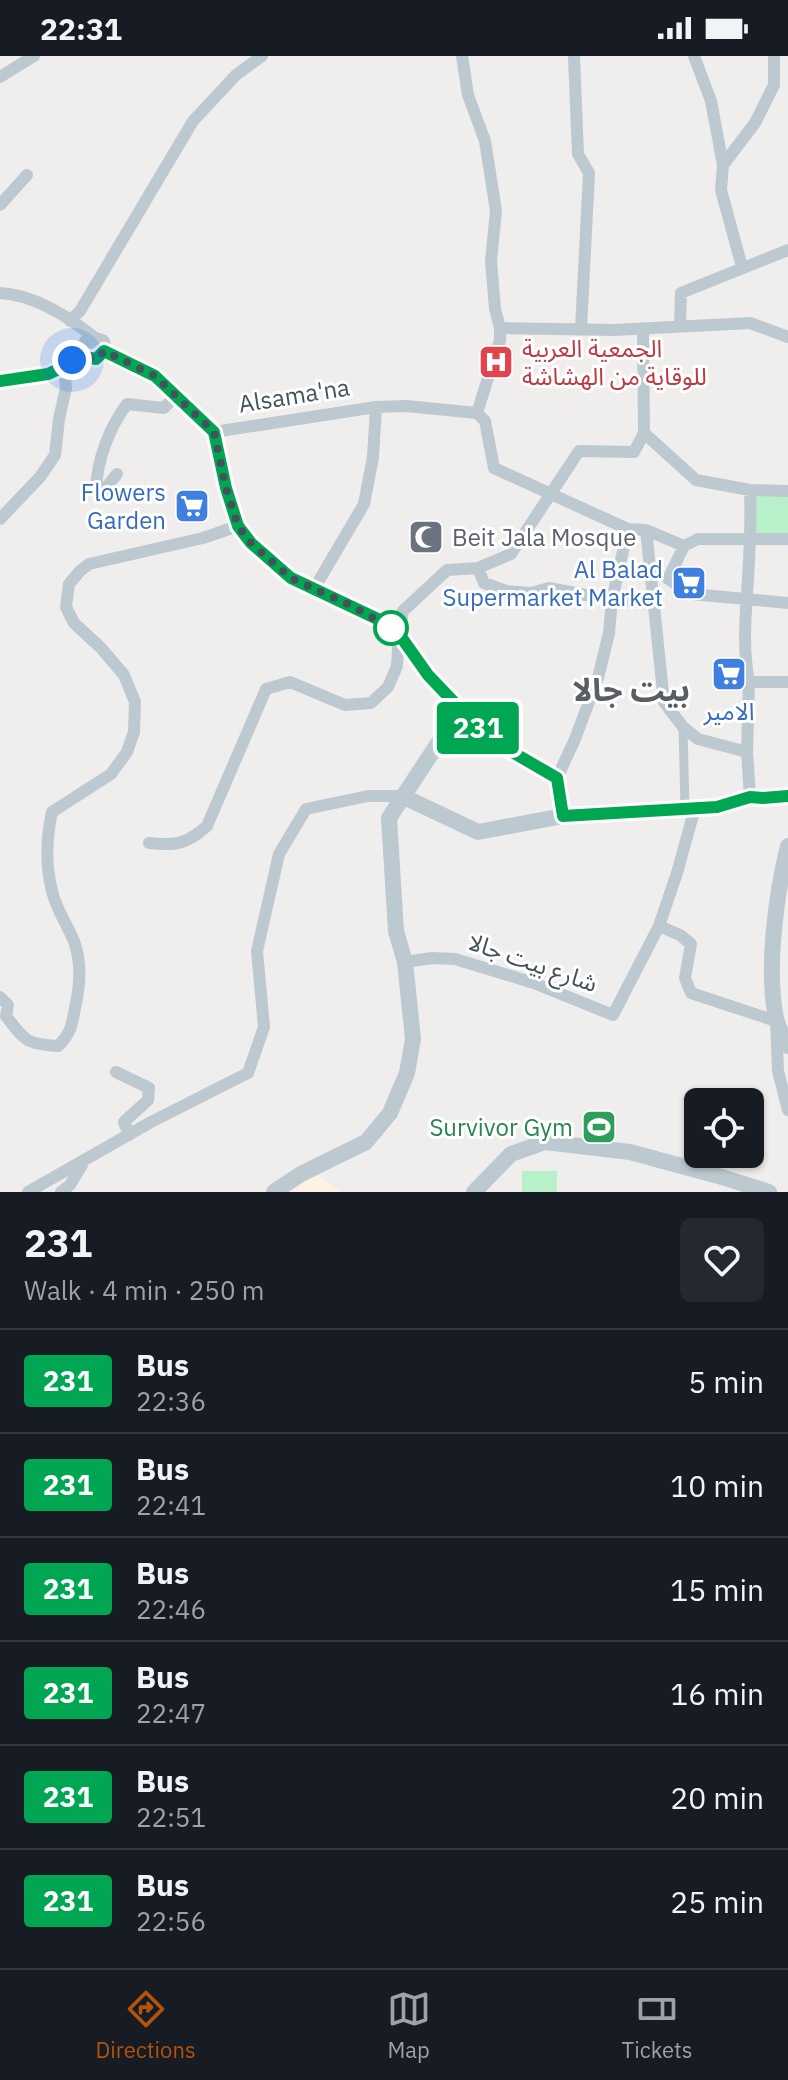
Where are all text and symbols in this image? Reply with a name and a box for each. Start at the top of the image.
text: 22:31 [40,9,122,48]
place label: الجمعية العربية للوقاية من الهشاشة [522,332,707,392]
your location [52,340,92,380]
hospital icon: الجمعية العربية للوقاية من الهشاشة [477,343,515,381]
street label: Alsama'na [236,370,352,420]
place label: Flowers Garden [81,476,166,536]
supermarket icon: Flowers Garden [173,487,211,525]
mosque icon: Beit Jala Mosque [407,518,445,556]
place label: Beit Jala Mosque [452,521,636,553]
place label: Al Balad Supermarket Market [442,553,663,613]
supermarket icon: Al Balad Supermarket Market [670,564,708,602]
unlabelled marker [374,611,408,645]
supermarket icon: الامير [710,655,748,693]
district label: بيت جالا [572,668,690,710]
place label: الامير [703,695,754,727]
line badge: 231 [432,702,524,754]
text: 231 [453,709,503,746]
street label: شارع بيت جالا [463,925,602,1001]
map controls [684,1088,764,1168]
button: locate [684,1088,764,1168]
sports icon: Survivor Gym [580,1108,618,1146]
place label: Survivor Gym [429,1111,573,1143]
text: 231 [24,1218,92,1267]
button: heart [680,1218,764,1302]
text: Walk · 4 min · 250 m [24,1273,264,1307]
text: Bus [136,1345,189,1384]
text: 231 [43,1362,93,1399]
text: 5 min [688,1362,764,1401]
text: 22:36 [136,1384,206,1418]
text: Bus [136,1449,189,1488]
text: 231 [43,1466,93,1503]
text: 10 min [670,1466,764,1505]
text: 22:41 [136,1488,206,1522]
text: Bus [136,1553,189,1592]
text: 231 [43,1570,93,1607]
text: 15 min [670,1570,764,1609]
text: 22:46 [136,1592,206,1626]
text: Bus [136,1657,189,1696]
text: 231 [43,1674,93,1711]
text: 16 min [670,1674,764,1713]
text: 22:47 [136,1696,206,1730]
text: Bus [136,1761,189,1800]
text: 231 [43,1778,93,1815]
text: 20 min [670,1778,764,1817]
text: 22:51 [136,1800,206,1834]
text: Bus [136,1865,189,1904]
text: 231 [43,1882,93,1919]
text: 25 min [670,1882,764,1921]
text: 22:56 [136,1904,206,1938]
tab: Directions [95,1987,196,2064]
tab: Map [387,1987,431,2064]
tab: Tickets [622,1987,692,2064]

